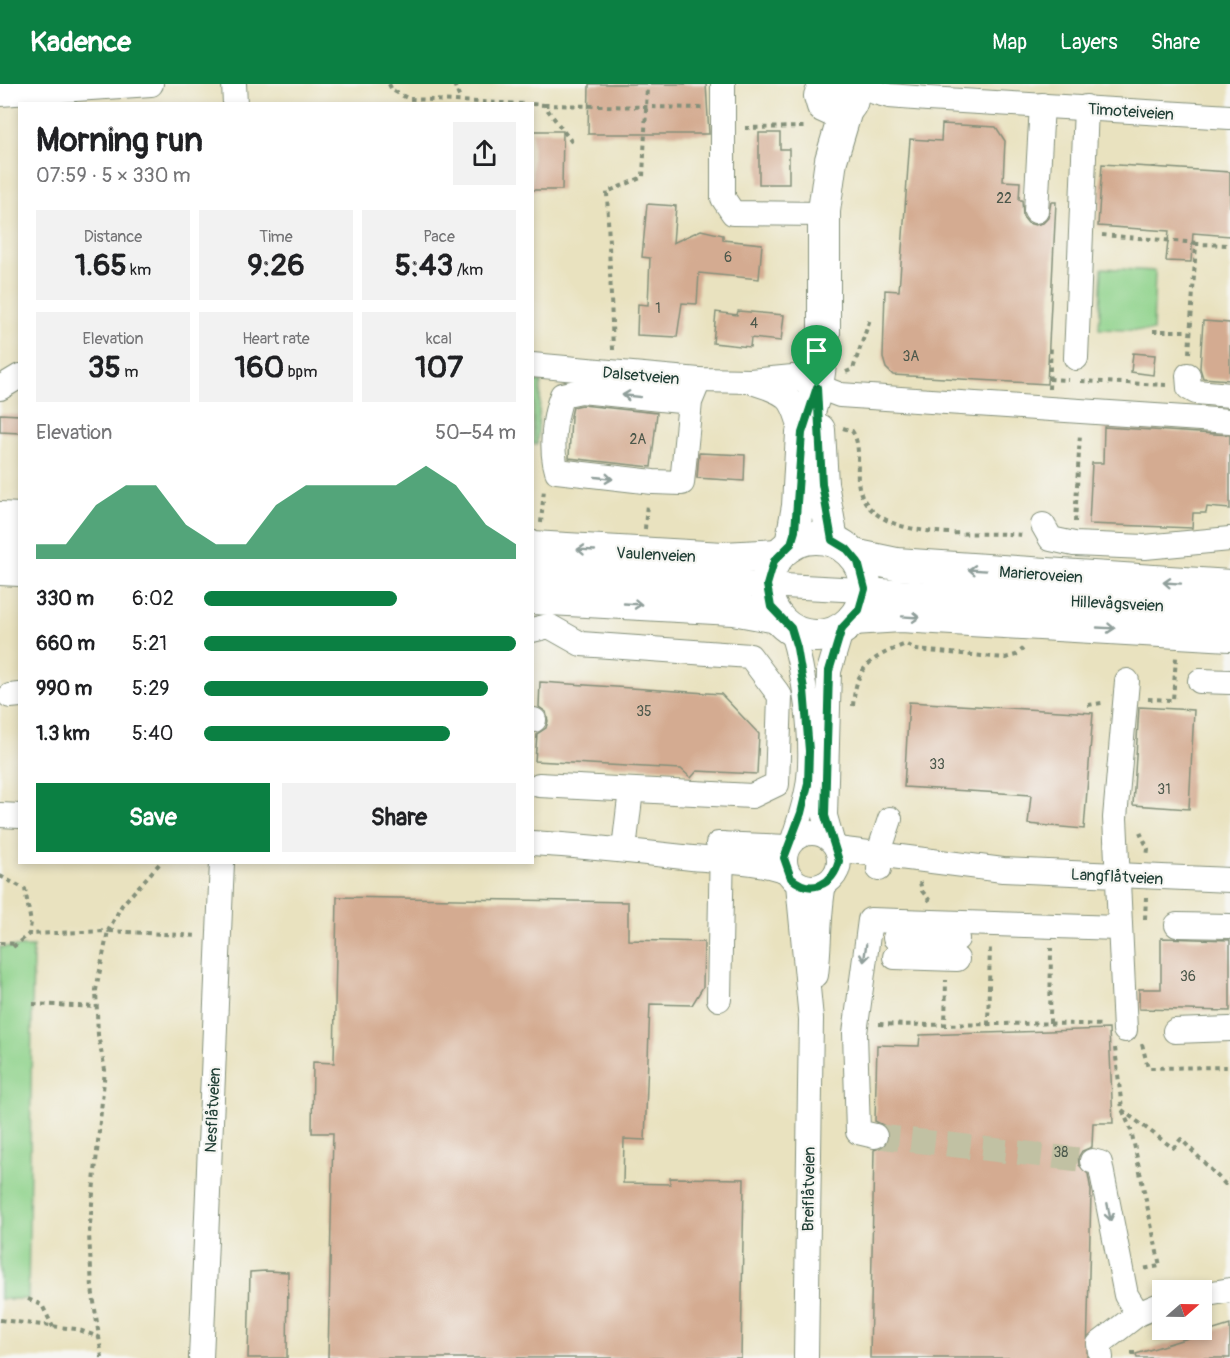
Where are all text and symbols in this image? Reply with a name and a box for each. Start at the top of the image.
text: Kadence [30,25,131,60]
text: Map [992,29,1027,56]
text: Layers [1060,29,1118,56]
text: Share [1151,29,1200,56]
street label: Timoteiveien [1087,99,1175,125]
text: Morning run [36,120,203,161]
button: share [453,122,516,185]
text: 07:59 · 5 × 330 m [36,163,190,188]
house number: 22 [996,190,1012,207]
text: Distance [84,227,142,247]
text: Time [259,227,293,247]
text: Pace [423,227,455,247]
text: 1.65 [75,247,127,284]
text: 9:26 [247,247,305,284]
text: 5:43 [395,247,453,284]
house number: 6 [724,249,732,266]
text: km [127,260,151,280]
text: /km [453,260,483,280]
house number: 1 [655,300,661,317]
house number: 4 [750,315,758,332]
pin [791,325,842,387]
text: Elevation [83,329,143,349]
text: Heart rate [242,329,310,349]
text: kcal [426,329,452,349]
icon: arrive [800,334,833,367]
house number: 3A [903,348,919,365]
text: 35 [88,349,121,386]
text: 160 [235,349,284,386]
text: 107 [415,349,463,386]
text: m [121,362,138,382]
text: bpm [284,362,317,382]
street label: Dalsetveien [602,363,680,389]
one-way arrow [622,390,642,401]
text: Elevation [36,420,112,445]
text: 50–54 m [435,420,516,445]
house number: 2A [630,431,646,448]
one-way arrow [594,473,614,484]
street label: Vaulenveien [616,543,696,567]
one-way arrow [576,545,596,556]
street label: Marieroveien [998,562,1084,588]
one-way arrow [968,564,988,575]
one-way arrow [1162,577,1182,588]
text: 330 m [36,586,94,611]
text: 6:02 [132,586,174,611]
street label: Hillevågsveien [1070,592,1164,616]
one-way arrow [622,598,642,609]
one-way arrow [900,611,920,622]
one-way arrow [1095,623,1115,634]
text: 660 m [36,631,95,656]
text: 5:21 [132,631,167,656]
text: 990 m [36,676,92,701]
text: 5:29 [132,676,170,701]
house number: 35 [636,703,652,720]
text: 1.3 km [36,721,90,746]
text: 5:40 [132,721,173,746]
house number: 33 [929,756,945,773]
house number: 31 [1157,781,1171,798]
button: Save [36,783,270,852]
button: Share [282,783,516,852]
street label: Langflåtveien [1070,865,1164,889]
one-way arrow [860,943,871,963]
house number: 36 [1180,968,1196,985]
street label: Nesflåtveien [201,1067,225,1153]
house number: 38 [1054,1144,1068,1161]
street label: Breiflåtveien [798,1146,820,1232]
one-way arrow [1104,1202,1115,1222]
north arrow [1152,1280,1212,1340]
map controls [1152,1280,1212,1340]

